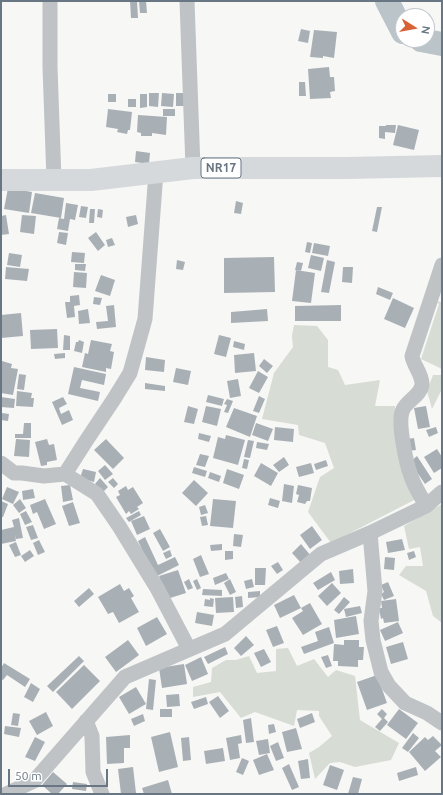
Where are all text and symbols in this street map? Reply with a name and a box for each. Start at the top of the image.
north arrow [395,8,435,48]
text: N [419,25,432,35]
road number: NR17 [201,158,241,178]
scale bar [10,761,110,787]
text: 50 m [15,769,42,782]

